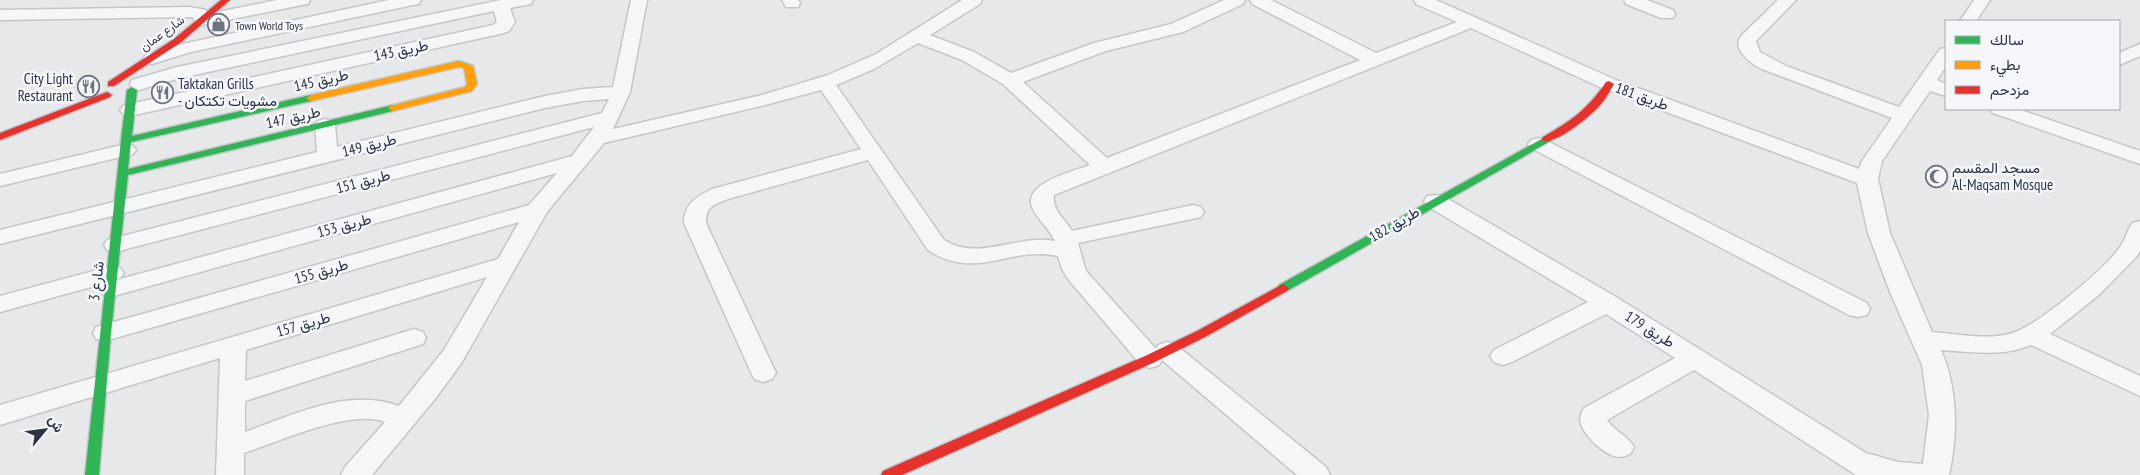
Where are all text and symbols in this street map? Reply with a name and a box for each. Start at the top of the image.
street label: شارع عمان [137,12,188,56]
shop icon: Town World Toys [207,13,231,37]
place label: Town World Toys [235,18,303,33]
legend [1945,20,2120,110]
text: سالك [1990,30,2024,49]
street label: طريق 143 [372,35,430,66]
text: بطيء [1990,55,2020,78]
street label: طريق 145 [292,64,351,96]
place label: City Light Restaurant [18,69,73,105]
place label: Taktakan Grills - مشويات تكتكان [178,74,277,110]
restaurant icon: City Light Restaurant [77,75,101,99]
street label: طريق 181 [1612,78,1671,115]
restaurant icon: Taktakan Grills - مشويات تكتكان [150,80,174,104]
text: مزدحم [1990,80,2029,100]
street label: طريق 147 [264,101,323,133]
street label: طريق 149 [340,129,399,162]
place label: مسجد المقسم Al-Maqsam Mosque [1952,158,2053,194]
mosque icon: مسجد المقسم Al-Maqsam Mosque [1924,164,1948,188]
street label: طريق 151 [334,165,393,198]
street label: طريق 182 [1365,202,1423,247]
street label: طريق 153 [315,209,374,242]
street label: طريق 155 [292,254,351,289]
street label: شارع 3 [84,260,110,302]
street label: طريق 179 [1621,306,1679,353]
street label: طريق 157 [274,307,333,342]
north arrow [20,405,70,455]
text: ش [44,412,68,436]

